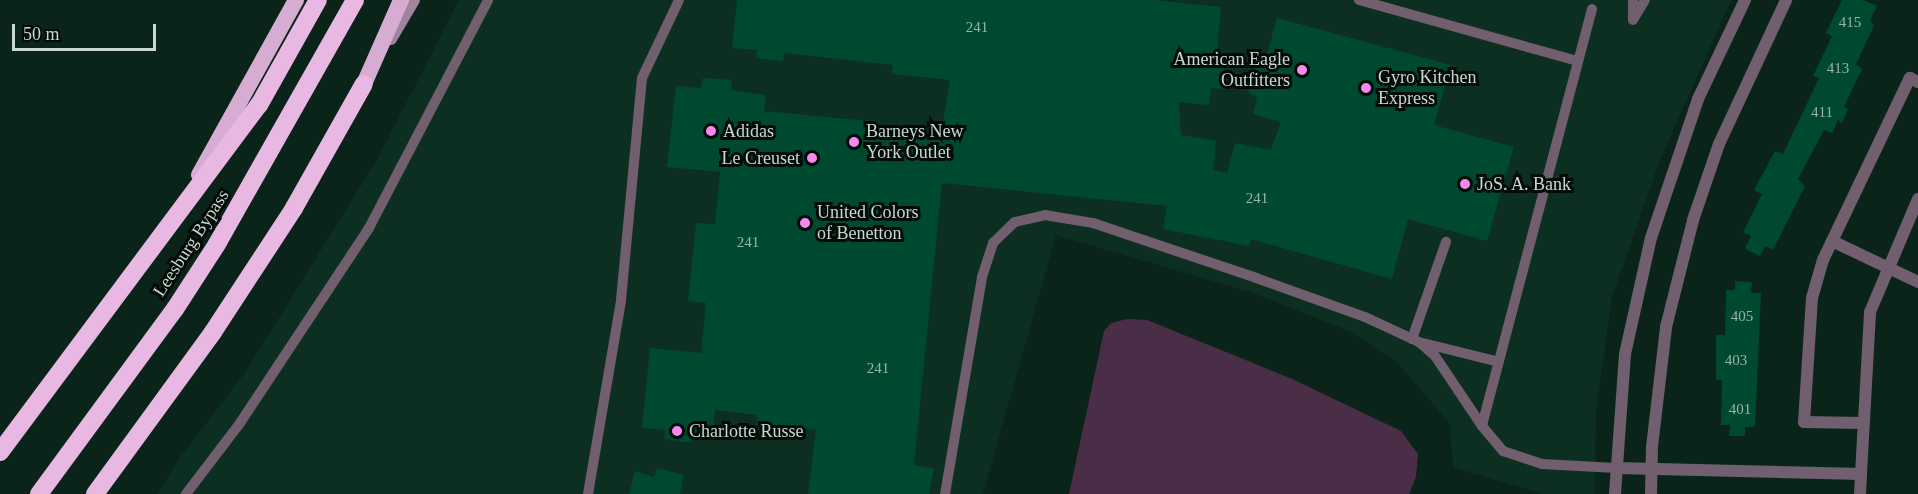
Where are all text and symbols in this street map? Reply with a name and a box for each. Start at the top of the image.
scale bar [15,12,159,50]
house number: 415 [1839,14,1861,32]
house number: 241 [966,19,988,37]
text: 50 m [23,24,60,44]
place label: American Eagle Outfitters [1174,49,1290,92]
house number: 413 [1827,60,1849,78]
marker: American Eagle Outfitters [1295,63,1309,77]
place label: Gyro Kitchen Express [1378,67,1476,110]
marker: Gyro Kitchen Express [1359,81,1373,95]
house number: 411 [1811,104,1833,122]
place label: Adidas [723,120,774,142]
place label: Barneys New York Outlet [866,121,963,164]
marker: Adidas [704,124,718,138]
marker: Barneys New York Outlet [847,135,861,149]
place label: Le Creuset [722,147,800,169]
marker: Le Creuset [805,151,819,165]
place label: JoS. A. Bank [1477,173,1572,195]
marker: JoS. A. Bank [1458,177,1472,191]
street label: Leesburg Bypass [148,185,234,301]
house number: 241 [1246,190,1268,208]
place label: United Colors of Benetton [817,202,918,244]
marker: United Colors of Benetton [798,216,812,230]
house number: 241 [737,234,759,252]
house number: 405 [1731,308,1753,326]
house number: 403 [1725,352,1747,370]
house number: 241 [867,360,889,378]
house number: 401 [1729,401,1751,419]
place label: Charlotte Russe [689,420,803,442]
marker: Charlotte Russe [670,424,684,438]

